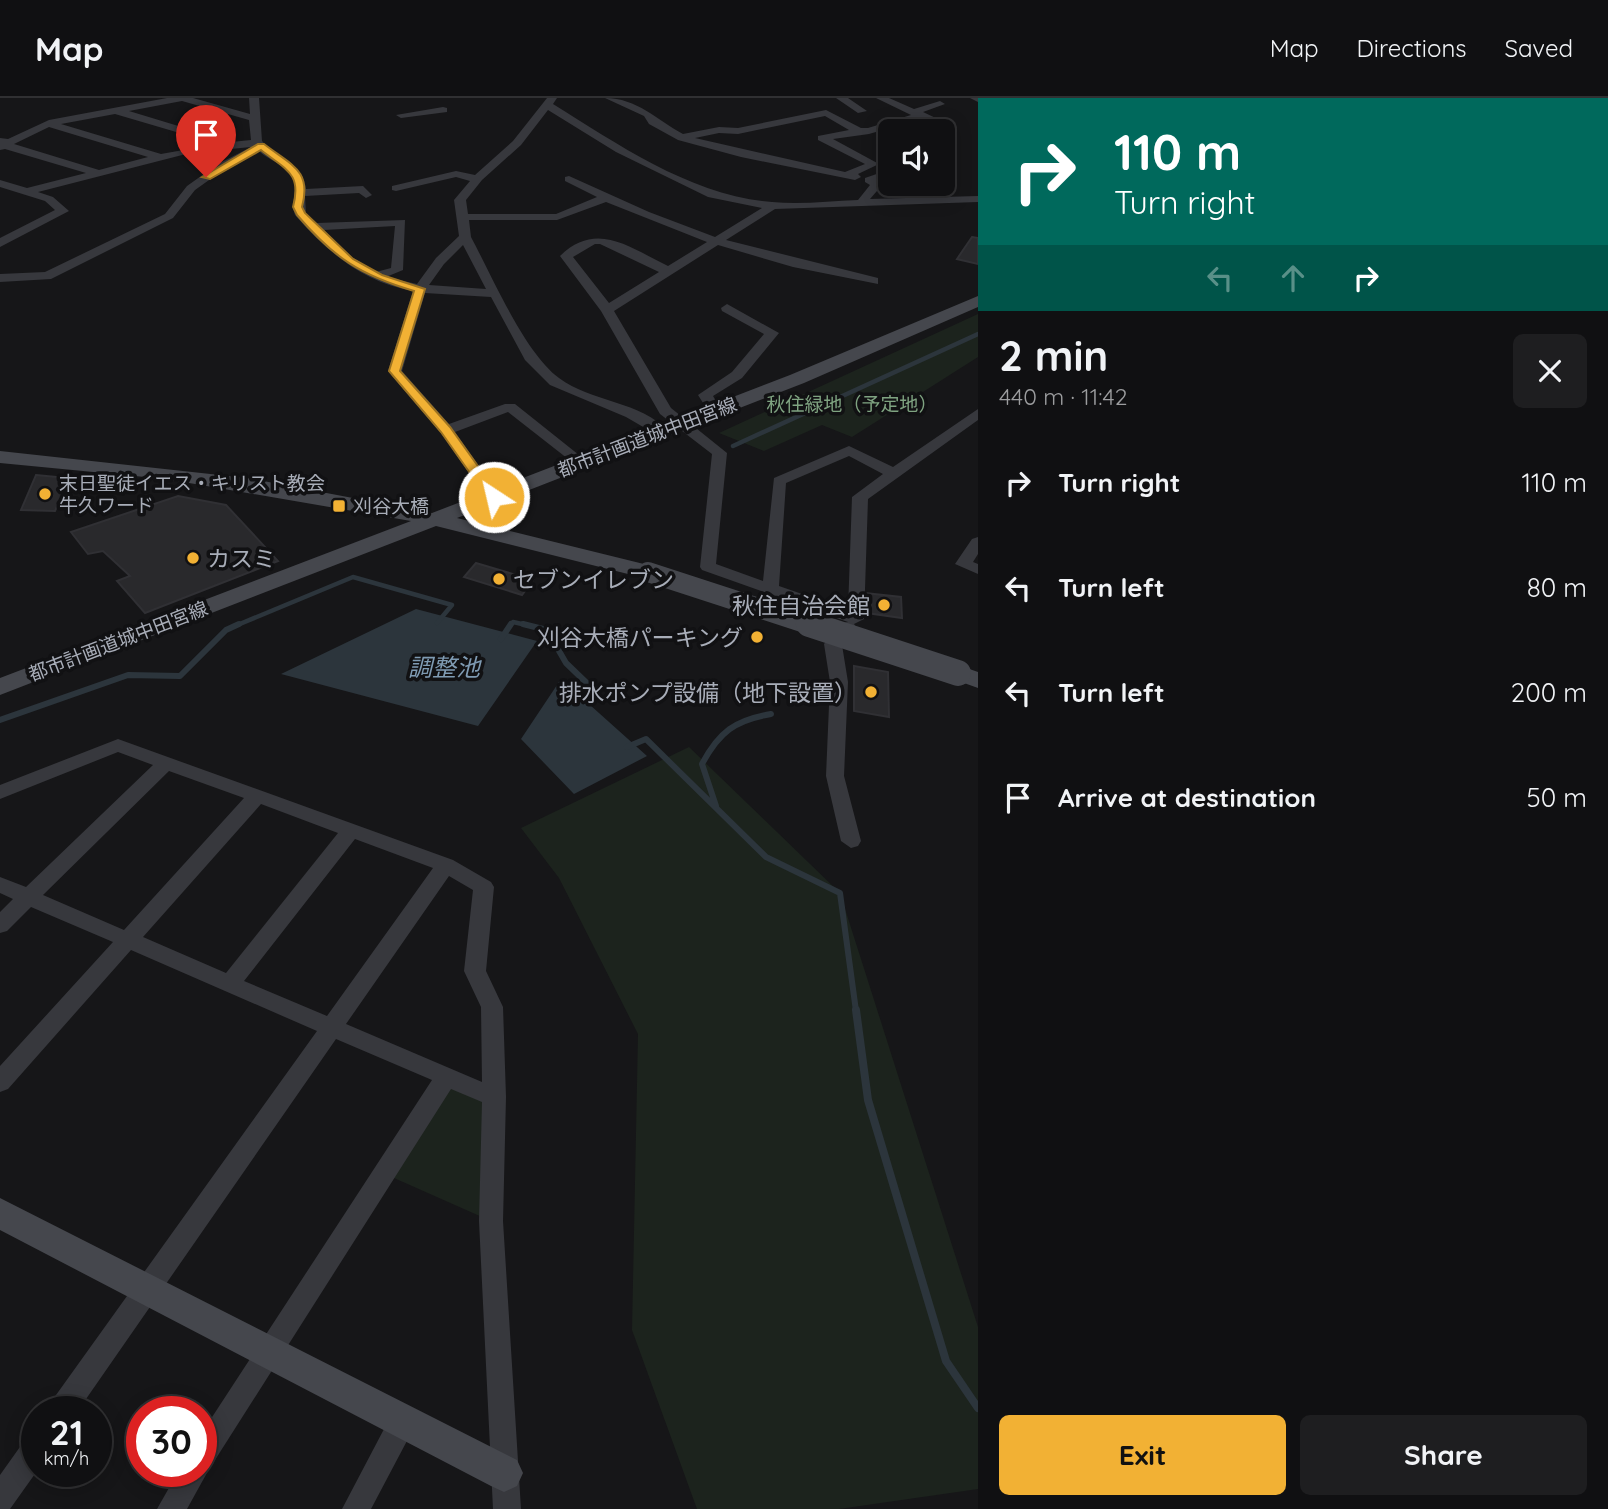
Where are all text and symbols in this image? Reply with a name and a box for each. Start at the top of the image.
text: Map [35,28,103,69]
text: Map [1270,33,1319,63]
text: Directions [1357,33,1467,63]
text: Saved [1505,33,1573,63]
pin [176,105,236,177]
icon: arrive [187,116,225,154]
map controls [878,119,955,196]
button: sound [878,119,955,196]
text: 110 m [1114,121,1241,182]
icon: right [999,126,1090,217]
text: Turn right [1114,182,1255,222]
icon: left [1201,259,1239,297]
icon: ahead [1274,259,1312,297]
icon: right [1347,259,1385,297]
text: 2 min [999,329,1108,382]
button: close [1513,334,1587,408]
text: 440 m · 11:42 [999,382,1127,411]
street label: 都市計画道城中田宮線 [554,392,740,482]
park label: 秋住緑地（予定地） [766,392,938,416]
position arrow [457,460,531,534]
icon: right [999,464,1037,502]
text: Turn right [1058,466,1180,499]
text: 110 m [1521,466,1587,499]
place label: 末日聖徒イエス・キリスト教会 牛久ワード [59,471,325,517]
marker: 末日聖徒イエス・キリスト教会 牛久ワード [37,486,53,502]
place label: 刈谷大橋 [353,494,429,518]
marker: 刈谷大橋 [331,498,347,514]
place label: カスミ [207,544,276,573]
marker: カスミ [185,550,201,566]
place label: セブンイレブン [513,565,674,594]
icon: left [999,569,1037,607]
marker: セブンイレブン [491,571,507,587]
text: Turn left [1058,571,1165,604]
text: 80 m [1527,571,1587,604]
place label: 秋住自治会館 [732,591,870,620]
street label: 都市計画道城中田宮線 [25,596,211,686]
marker: 秋住自治会館 [876,597,892,613]
place label: 刈谷大橋パーキング [537,623,743,652]
marker: 刈谷大橋パーキング [749,629,765,645]
water label: 調整池 [408,652,482,682]
icon: left [999,674,1037,712]
text: Turn left [1058,676,1165,709]
text: 200 m [1511,676,1587,709]
place label: 排水ポンプ設備（地下設置） [559,678,857,707]
marker: 排水ポンプ設備（地下設置） [863,684,879,700]
icon: arrive [999,779,1037,817]
text: Arrive at destination [1058,781,1316,814]
text: 50 m [1527,781,1587,814]
speed limit sign: 30 [126,1396,217,1487]
text: 21 [50,1410,83,1454]
button: Exit [999,1415,1286,1495]
button: Share [1300,1415,1587,1495]
text: km/h [44,1447,89,1470]

